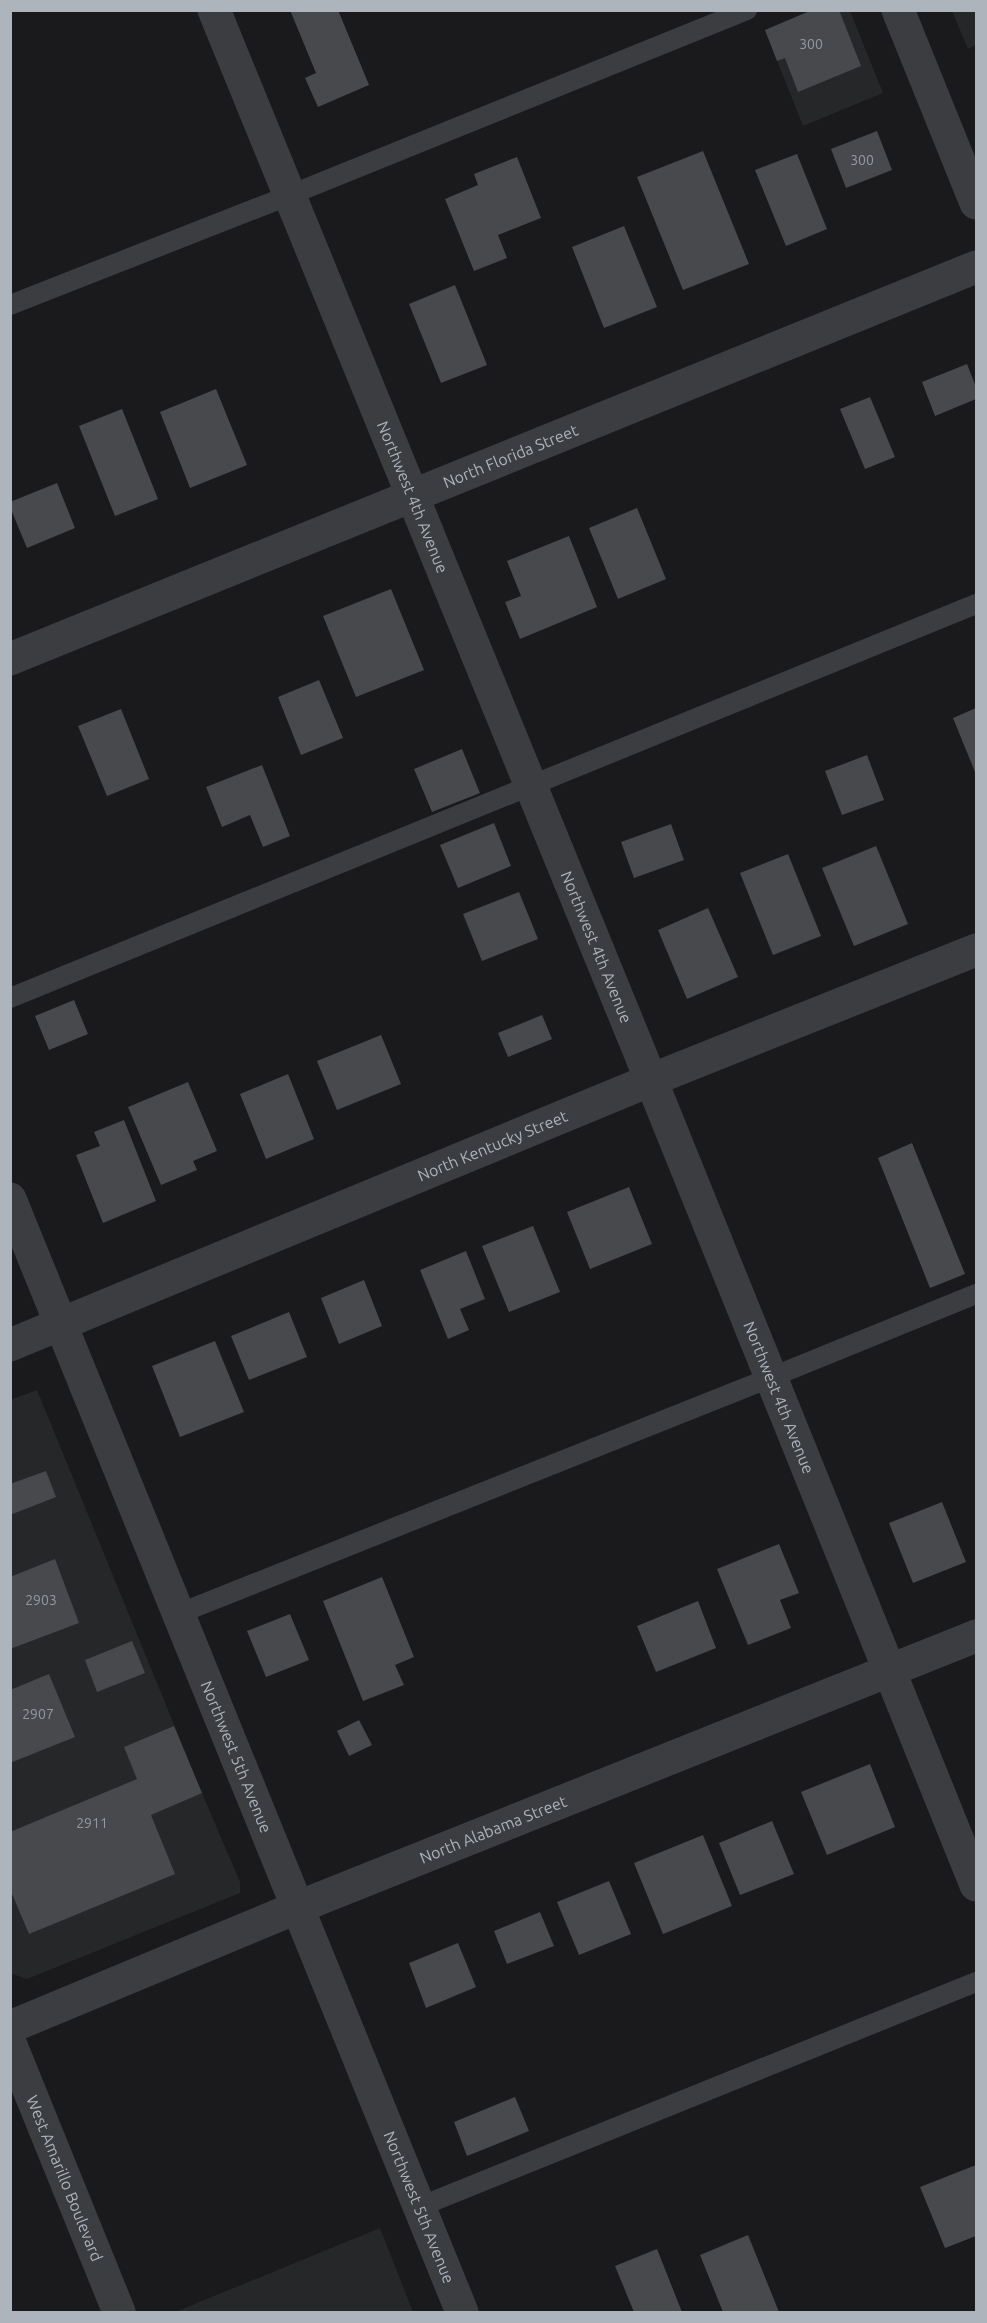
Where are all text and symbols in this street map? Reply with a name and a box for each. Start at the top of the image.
house number: 300 [799,36,823,52]
house number: 300 [850,152,874,168]
street label: Northwest 4th Avenue [374,418,452,576]
street label: North Florida Street [440,420,581,491]
street label: Northwest 4th Avenue [558,868,636,1026]
street label: North Kentucky Street [415,1106,571,1185]
street label: Northwest 4th Avenue [740,1319,818,1476]
house number: 2903 [25,1592,57,1608]
street label: Northwest 5th Avenue [198,1678,275,1835]
house number: 2907 [22,1706,54,1722]
street label: North Alabama Street [417,1791,570,1867]
house number: 2911 [76,1815,108,1831]
street label: West Amarillo Boulevard [23,2093,106,2264]
street label: Northwest 5th Avenue [380,2128,458,2286]

